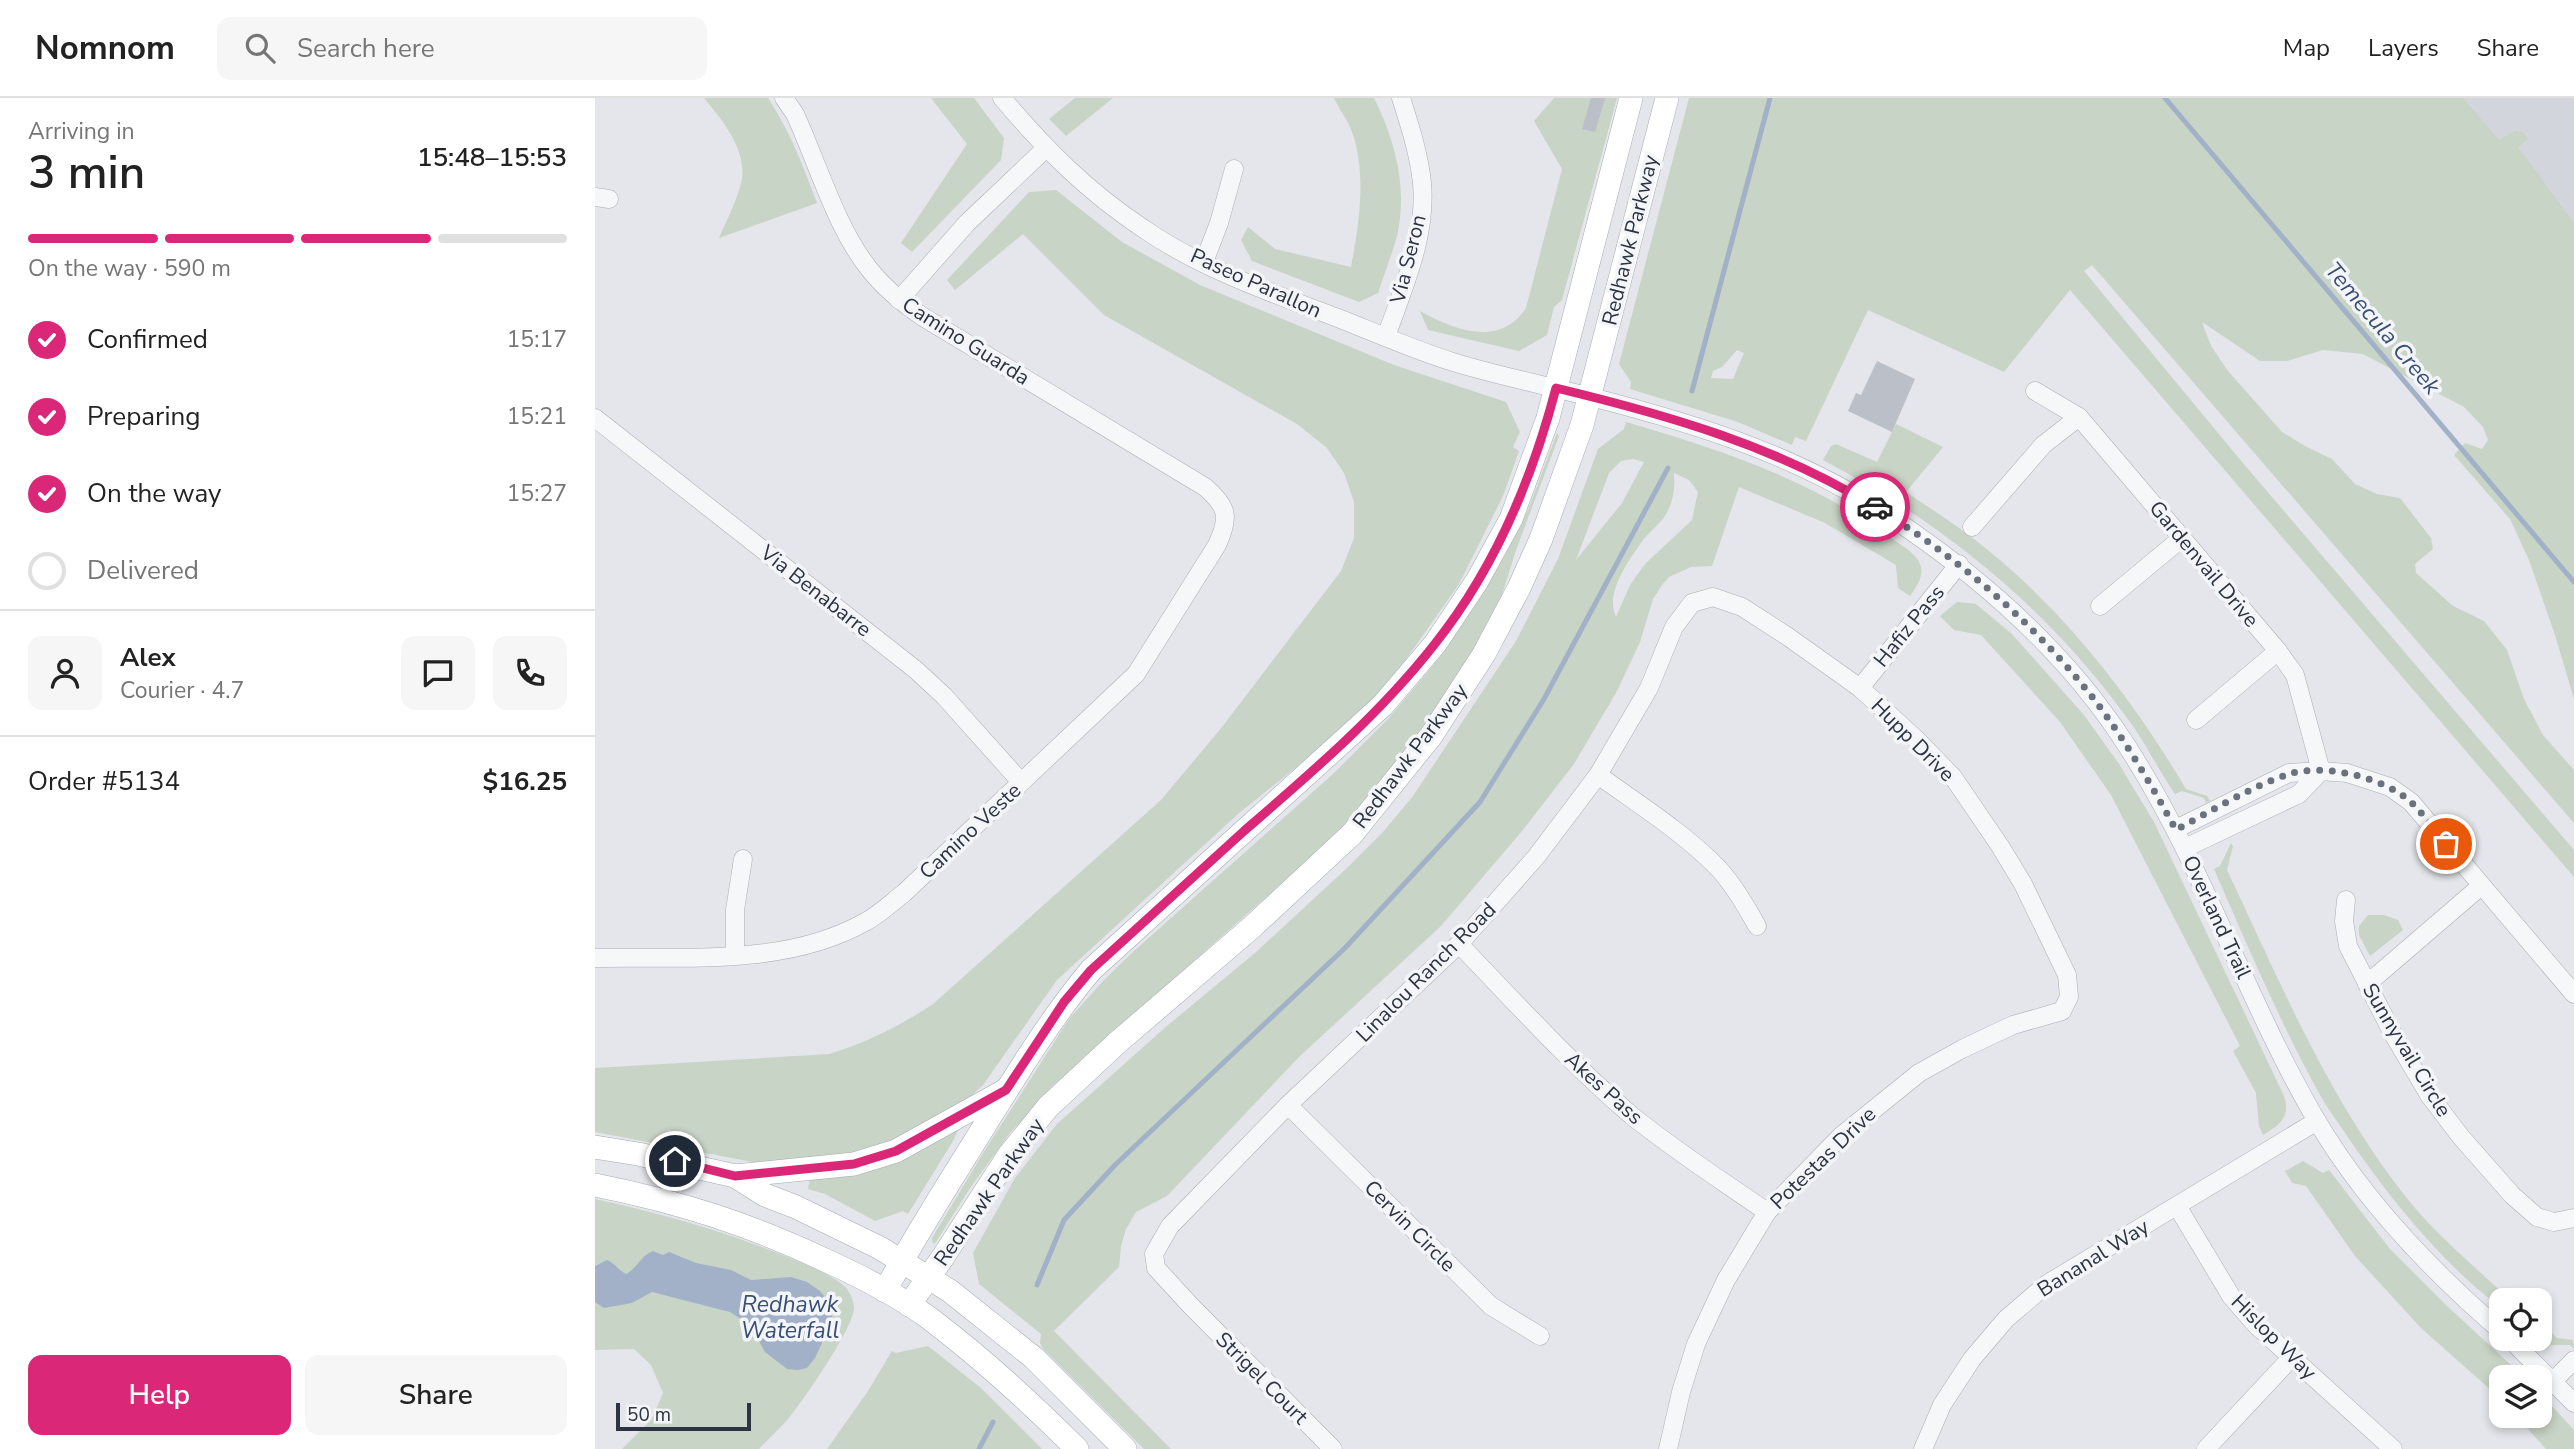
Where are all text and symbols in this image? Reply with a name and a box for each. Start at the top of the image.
search box [217,17,707,80]
text: Nomnom [35,26,175,71]
icon: search [241,29,279,67]
text: Search here [297,31,435,66]
text: Map [2283,32,2330,64]
text: Layers [2368,32,2439,64]
text: Share [2477,32,2539,64]
text: Arriving in [28,116,135,147]
text: 15:48–15:53 [417,140,567,175]
text: 3 min [28,141,145,204]
street label: Redhawk Parkway [1595,152,1665,328]
street label: Via Seron [1383,211,1433,307]
street label: Paseo Parallon [1186,242,1326,324]
text: On the way · 590 m [28,253,231,284]
water label: Temecula Creek [2318,255,2448,402]
street label: Camino Guarda [897,291,1035,391]
icon: check [28,321,66,359]
text: Confirmed [87,322,208,357]
text: 15:17 [507,324,567,355]
icon: check [28,398,66,436]
text: Preparing [87,399,200,434]
text: 15:21 [507,401,567,432]
courier [1840,472,1910,542]
icon: check [28,475,66,513]
text: On the way [87,476,221,511]
text: 15:27 [507,478,567,509]
icon: car [1856,488,1894,526]
street label: Gardenvail Drive [2143,495,2265,633]
street label: Via Benabarre [754,538,877,643]
text: Delivered [87,553,199,588]
street label: Hafiz Pass [1867,579,1951,673]
button: person [28,636,102,710]
button: chat [401,636,475,710]
button: phone [493,636,567,710]
text: Alex [120,640,176,675]
text: Courier · 4.7 [120,675,244,706]
street label: Redhawk Parkway [1346,678,1474,834]
street label: Hupp Drive [1865,692,1961,788]
text: Order #5134 [28,764,180,799]
text: $16.25 [483,764,567,799]
street label: Camino Veste [913,777,1027,885]
pin [2416,814,2476,874]
icon: bag [2427,825,2465,863]
street label: Overland Trail [2176,851,2258,984]
street label: Linalou Ranch Road [1350,896,1502,1048]
street label: Sunnyvail Circle [2356,978,2458,1122]
street label: Akes Pass [1559,1045,1649,1131]
street label: Potestas Drive [1764,1100,1882,1216]
street label: Redhawk Parkway [927,1112,1051,1272]
pin [645,1131,705,1191]
icon: home [656,1142,694,1180]
street label: Cervin Circle [1358,1174,1462,1278]
street label: Bananal Way [2032,1212,2154,1303]
street label: Hislop Way [2225,1288,2323,1386]
map controls [2489,1288,2552,1428]
button: locate [2489,1288,2552,1351]
water label: Redhawk Waterfall [741,1289,839,1346]
street label: Strigel Court [1210,1326,1315,1431]
button: Help [28,1355,291,1435]
button: Share [305,1355,567,1435]
button: layers [2489,1365,2552,1428]
scale bar [616,1400,751,1432]
text: 50 m [627,1402,671,1428]

